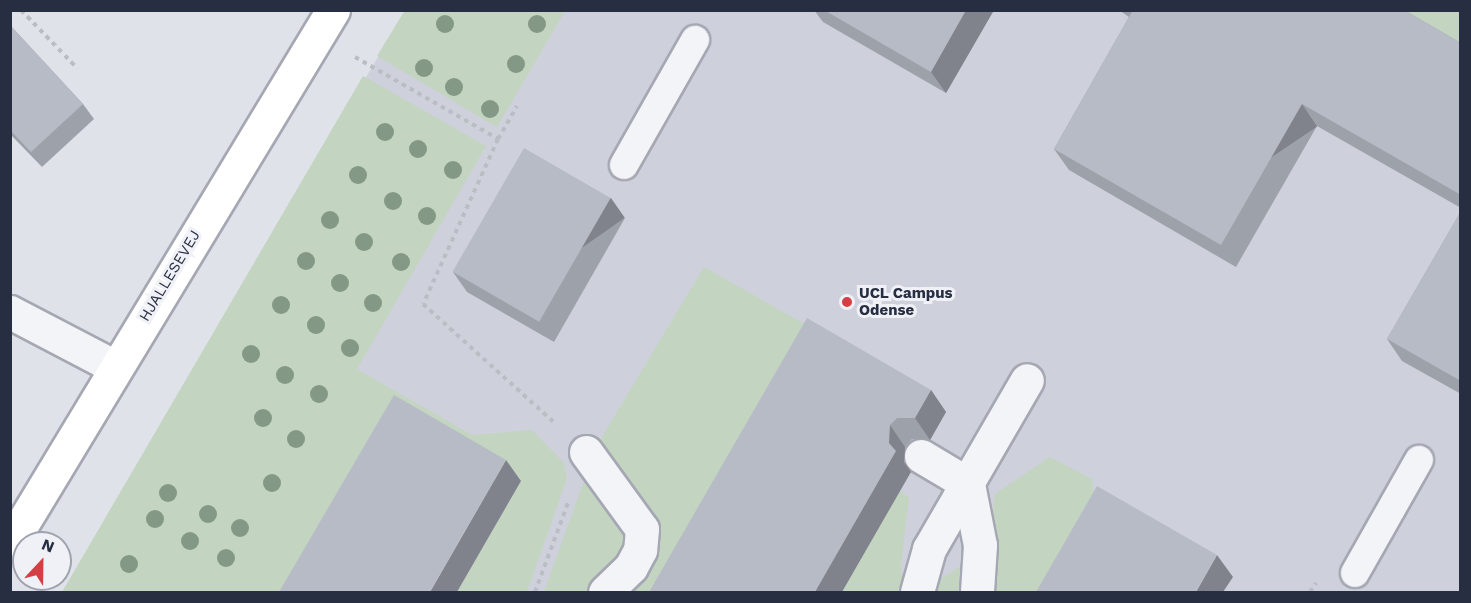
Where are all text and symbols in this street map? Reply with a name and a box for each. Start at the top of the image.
street label: HJALLESEVEJ [136,227,204,325]
place label: UCL Campus Odense [859,284,953,319]
marker: UCL Campus Odense [840,295,854,309]
north arrow [12,531,72,591]
text: N [39,535,57,557]

